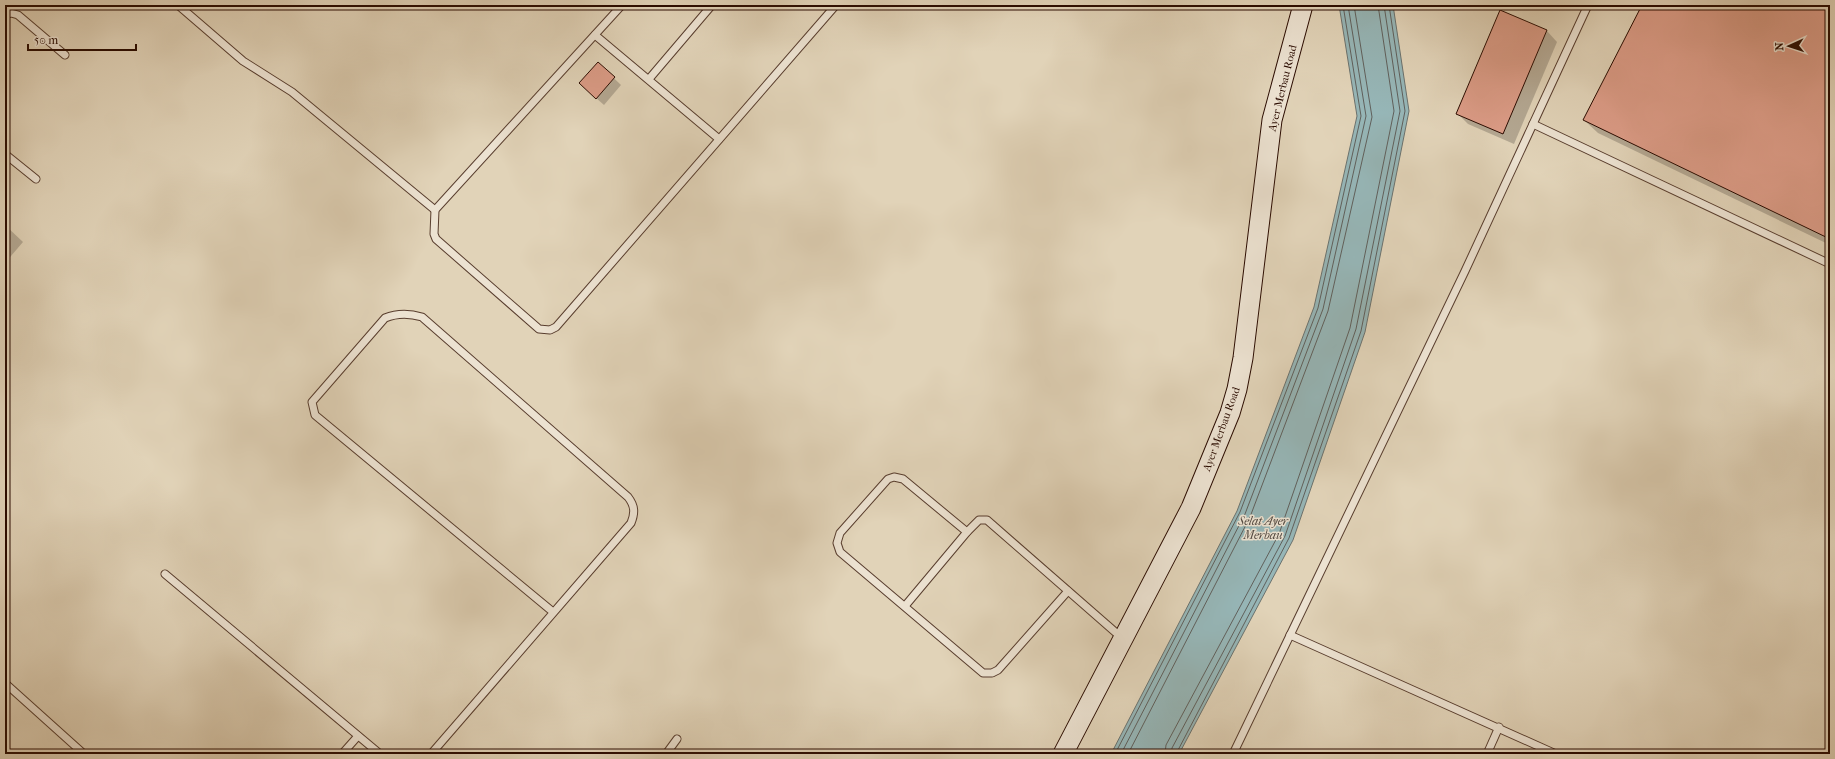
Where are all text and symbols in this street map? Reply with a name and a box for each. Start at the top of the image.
scale bar [28,26,136,52]
north arrow [1769,26,1809,66]
text: 50 m [34,33,58,47]
text: N [1773,41,1786,51]
street label: Ayer Merbau Road [1265,43,1300,134]
street label: Ayer Merbau Road [1200,384,1243,474]
water label: Selat Ayer Merbau [1237,514,1290,542]

